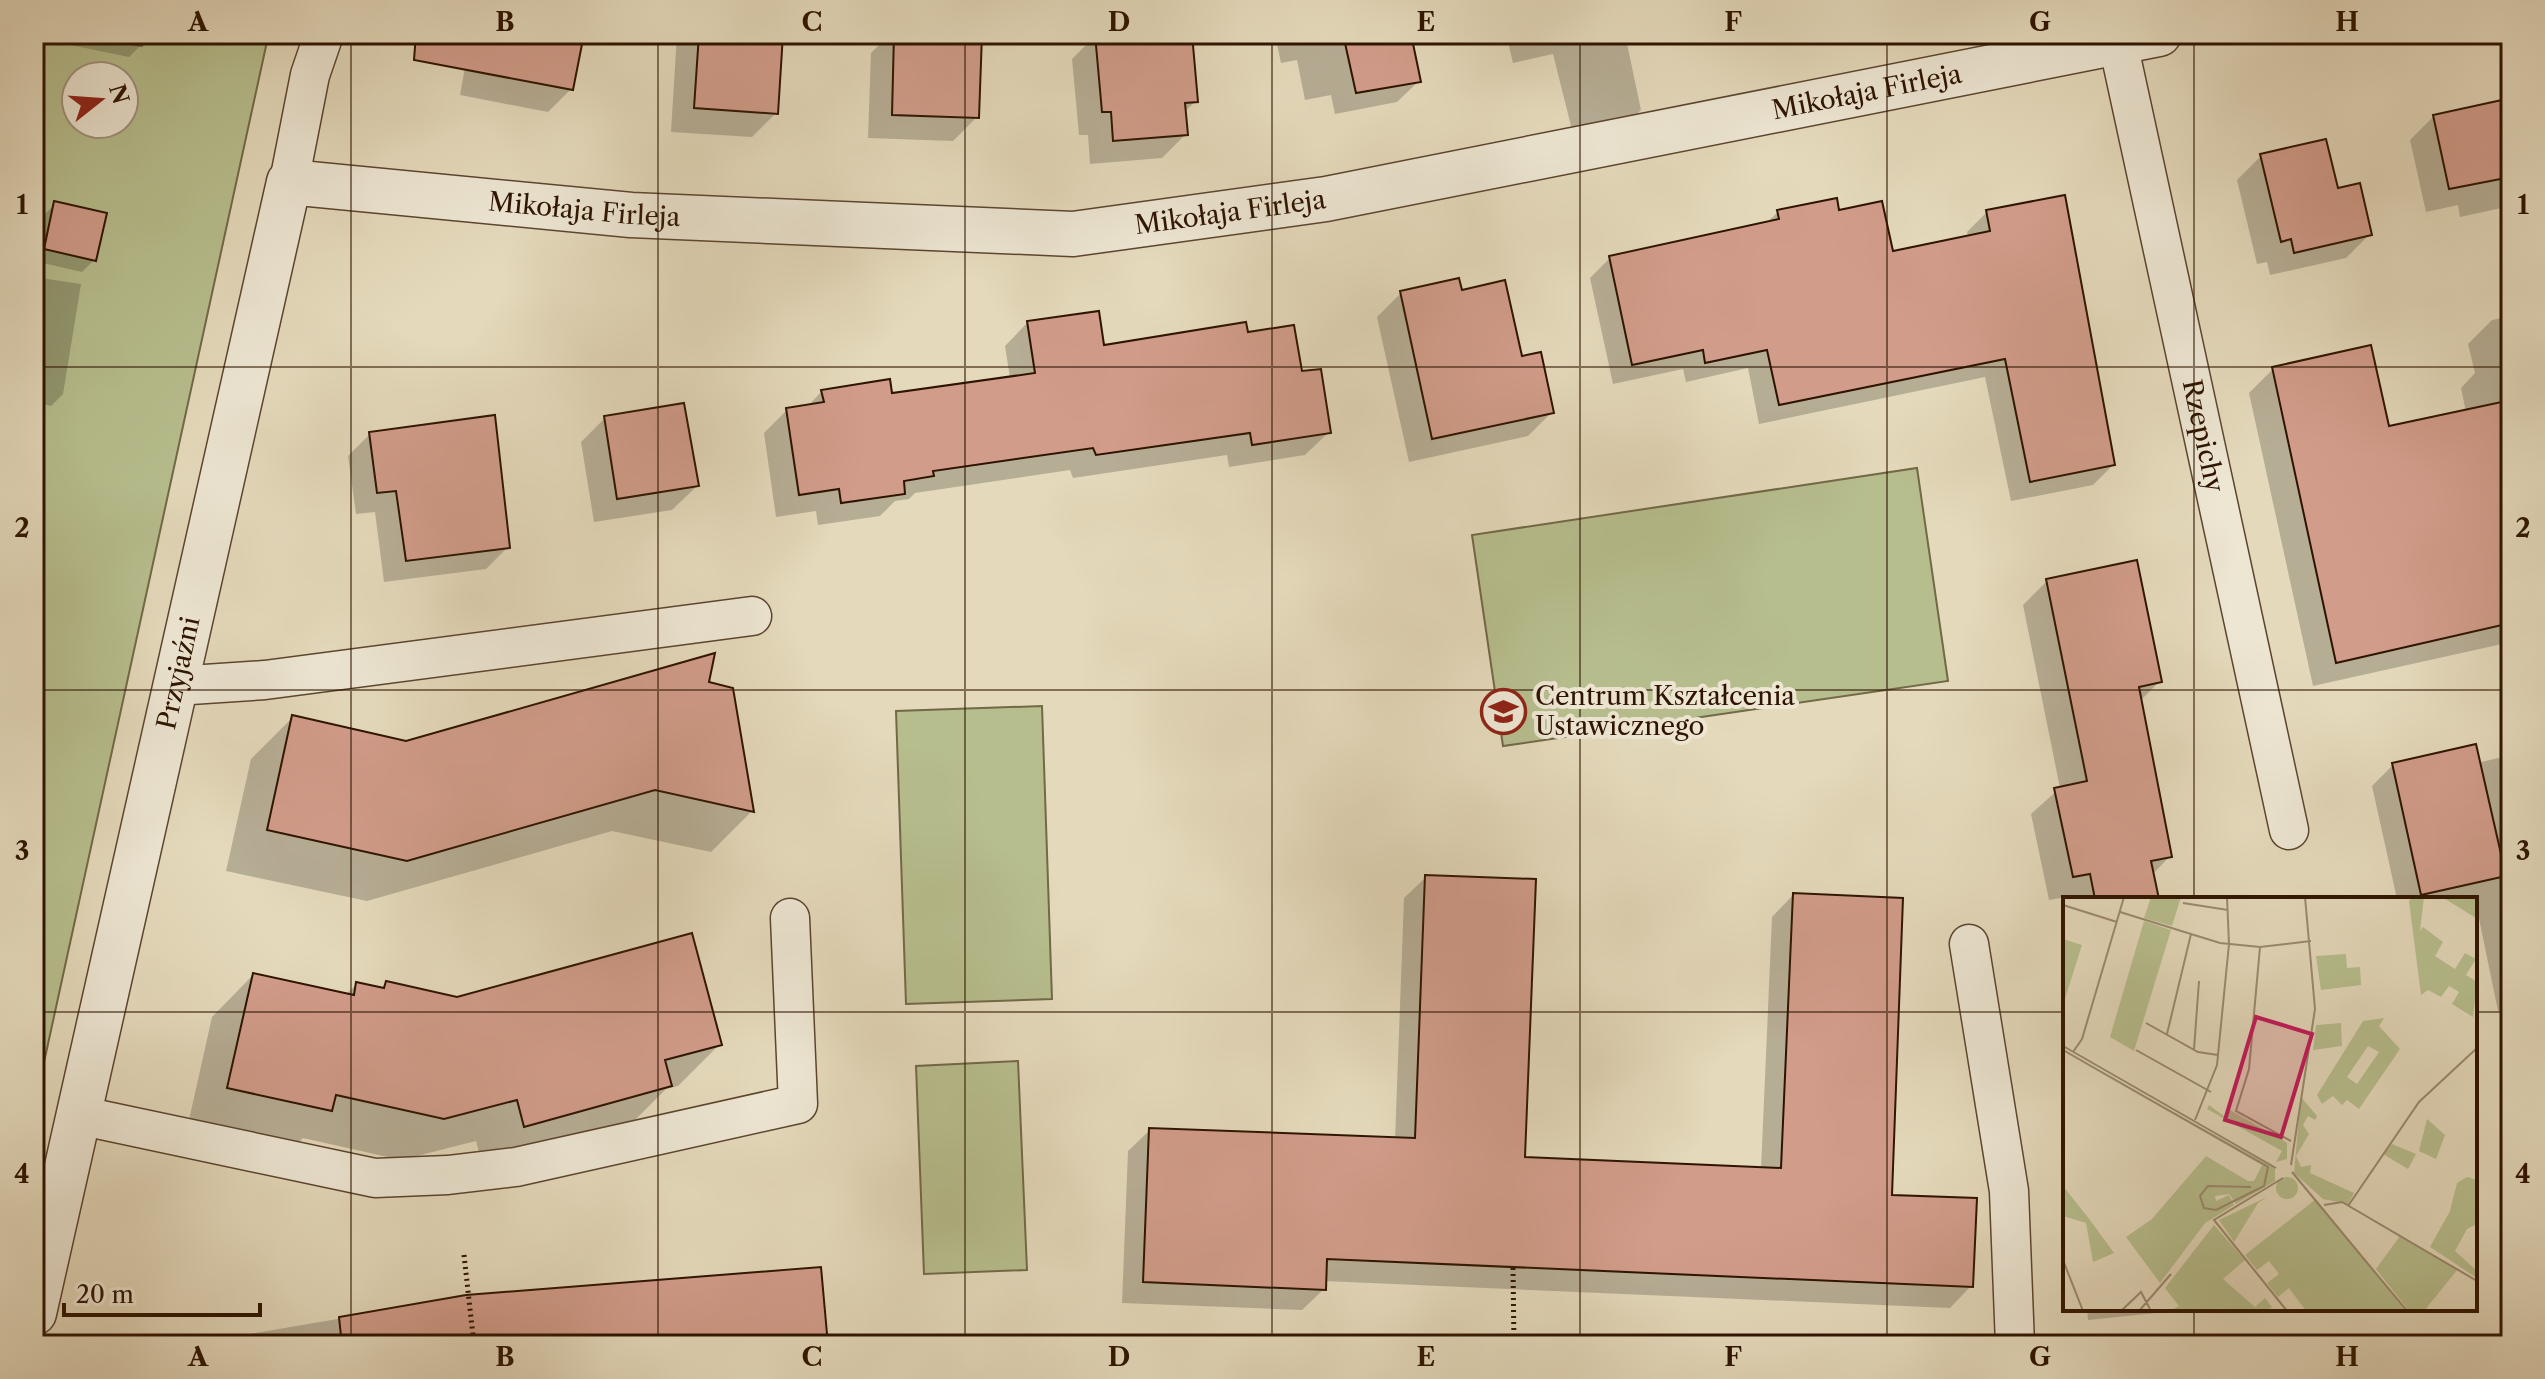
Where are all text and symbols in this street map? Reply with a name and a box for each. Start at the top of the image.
text: A [187,6,209,38]
text: B [495,6,515,38]
text: C [802,6,822,38]
text: D [1108,6,1130,38]
text: E [1417,6,1435,38]
text: F [1724,6,1742,38]
text: G [2029,6,2051,38]
text: H [2335,6,2359,38]
street label: Mikołaja Firleja [1769,57,1965,126]
north arrow [60,60,140,140]
text: N [103,81,134,107]
street label: Mikołaja Firleja [1133,183,1328,241]
street label: Mikołaja Firleja [487,185,681,233]
text: 1 [16,189,28,221]
text: 1 [2517,189,2529,221]
street label: Rzepichy [2176,376,2231,496]
text: 2 [14,512,30,544]
text: 2 [2515,512,2531,544]
street label: Przyjaźni [150,613,207,733]
place label: Centrum Kształcenia Ustawicznego [1535,680,1795,742]
school or university icon: Centrum Kształcenia Ustawicznego [1480,687,1528,735]
text: 3 [15,835,29,867]
text: 3 [2516,835,2530,867]
inset map [2063,897,2477,1311]
text: 4 [14,1158,30,1190]
text: 4 [2515,1158,2531,1190]
scale bar [64,1267,260,1317]
text: 20 m [76,1280,134,1309]
text: A [187,1341,209,1373]
text: B [495,1341,515,1373]
text: C [802,1341,822,1373]
text: D [1108,1341,1130,1373]
text: E [1417,1341,1435,1373]
text: F [1724,1341,1742,1373]
text: G [2029,1341,2051,1373]
text: H [2335,1341,2359,1373]

